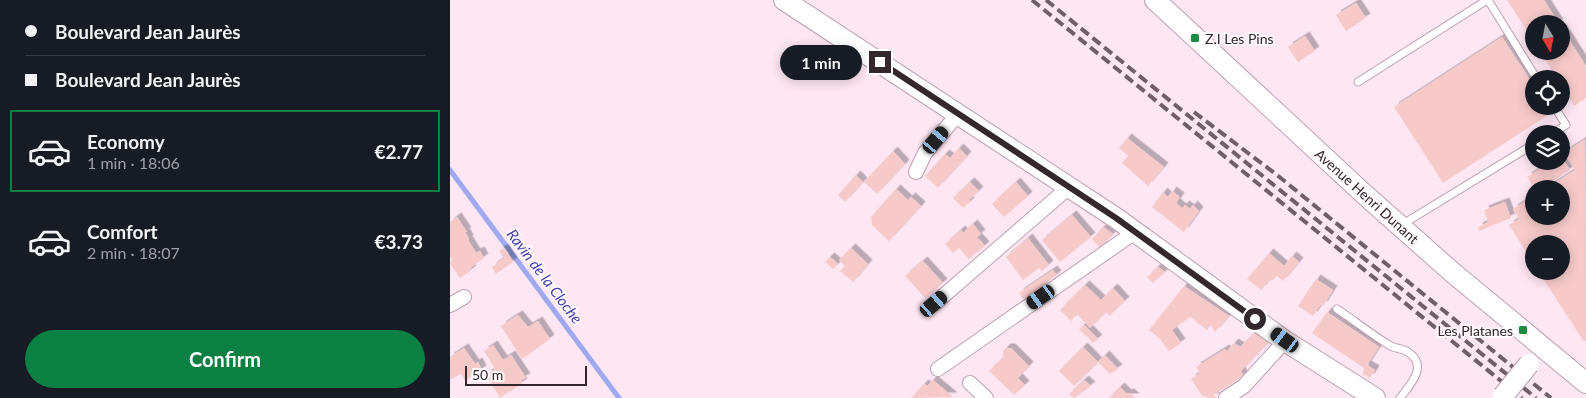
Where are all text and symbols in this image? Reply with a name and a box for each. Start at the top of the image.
north arrow [1525,15,1570,60]
map controls [1525,15,1570,280]
text: Boulevard Jean Jaurès [55,20,241,43]
place label: Z.I Les Pins [1205,30,1274,47]
marker: Z.I Les Pins [1189,32,1201,44]
callout: 1 min [780,44,862,80]
route end [869,51,891,73]
text: 1 min [801,53,841,72]
text: Boulevard Jean Jaurès [55,68,241,91]
button: locate [1525,70,1570,115]
car [920,124,951,156]
button: layers [1525,125,1570,170]
icon: car [27,129,72,174]
text: Economy [87,130,165,153]
text: €2.77 [374,140,423,163]
street label: Avenue Henri Dunant [1312,145,1422,247]
text: 1 min · 18:06 [87,153,180,172]
button: + [1525,180,1570,225]
icon: car [27,219,72,264]
text: Comfort [87,220,158,243]
water label: Ravin de la Cloche [504,225,586,327]
text: €3.73 [374,230,423,253]
button: − [1525,235,1570,280]
text: 2 min · 18:07 [87,243,180,262]
car [1024,282,1057,312]
car [917,288,950,320]
route start [1244,308,1266,330]
place label: Les Platanes [1438,322,1513,339]
marker: Les Platanes [1517,324,1529,336]
car [1268,325,1301,355]
button: Confirm [25,330,425,388]
scale bar [465,363,588,386]
text: 50 m [472,366,503,383]

